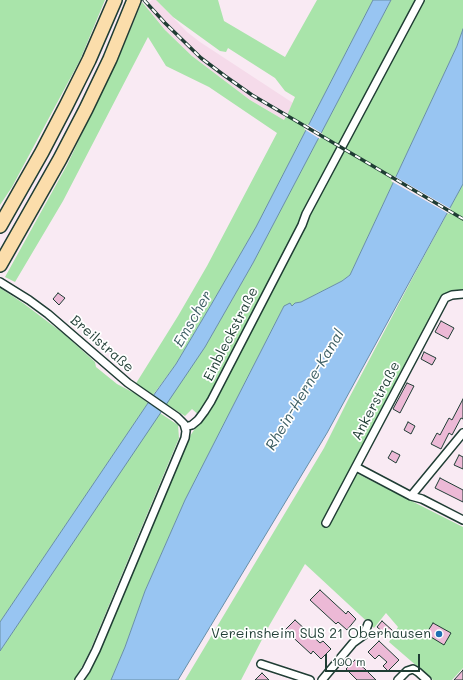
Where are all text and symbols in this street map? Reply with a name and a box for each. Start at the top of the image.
street label: Einbleckstraße [200,284,262,384]
water label: Emscher [170,288,216,350]
street label: Breilstraße [67,312,137,376]
water label: Rhein-Herne-Kanal [262,326,348,454]
street label: Ankerstraße [348,359,404,443]
place label: Vereinsheim SUS 21 Oberhausen [211,626,431,642]
marker: Vereinsheim SUS 21 Oberhausen [434,629,444,639]
scale bar [327,646,422,672]
text: 100 m [332,653,366,669]

